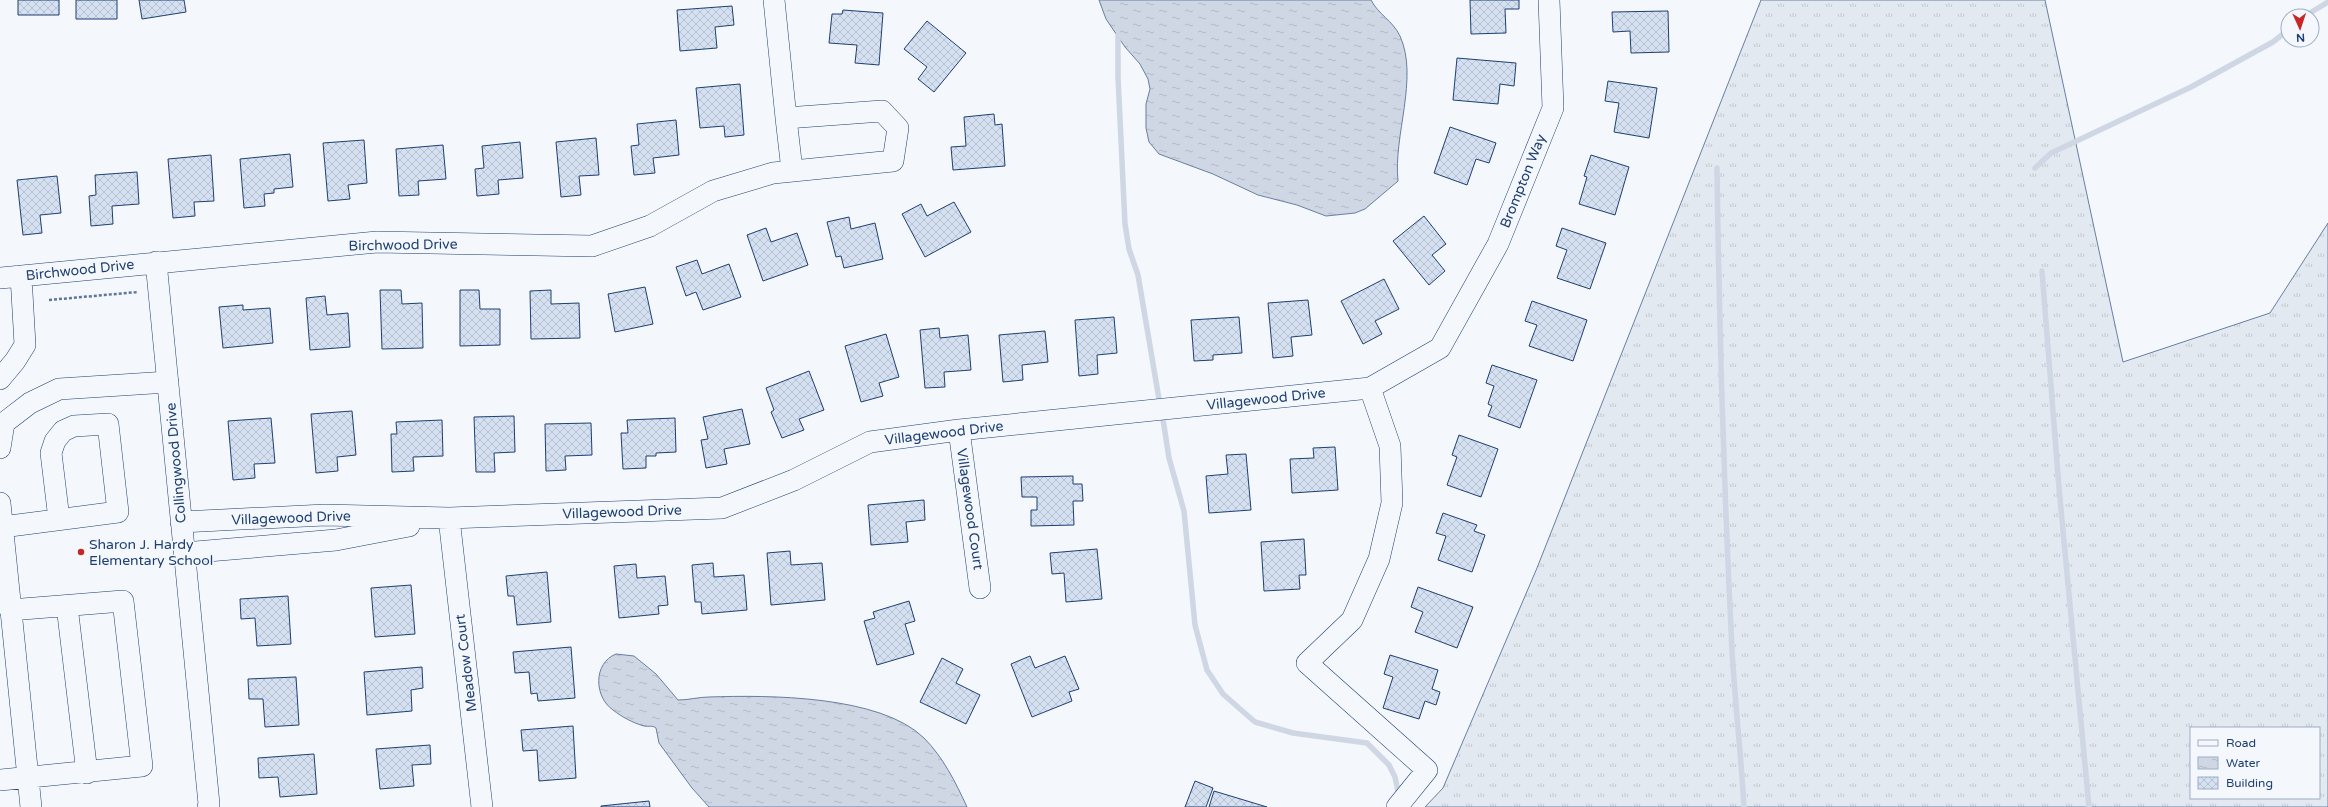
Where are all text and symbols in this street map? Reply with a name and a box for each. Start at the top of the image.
north arrow [2280,8,2320,48]
text: N [2296,31,2305,44]
street label: Brompton Way [1496,131,1550,230]
street label: Birchwood Drive [348,236,458,254]
street label: Birchwood Drive [25,256,135,284]
street label: Villagewood Drive [1206,384,1326,414]
street label: Collingwood Drive [162,402,190,524]
street label: Villagewood Drive [884,417,1004,449]
street label: Villagewood Court [953,447,987,571]
street label: Villagewood Drive [562,501,682,523]
street label: Villagewood Drive [231,507,351,529]
place label: Sharon J. Hardy Elementary School [89,536,213,569]
marker: Sharon J. Hardy Elementary School [76,547,86,557]
street label: Meadow Court [451,613,480,713]
legend [2190,727,2320,799]
text: Road [2226,736,2256,750]
text: Water [2226,756,2261,770]
text: Building [2226,776,2273,790]

